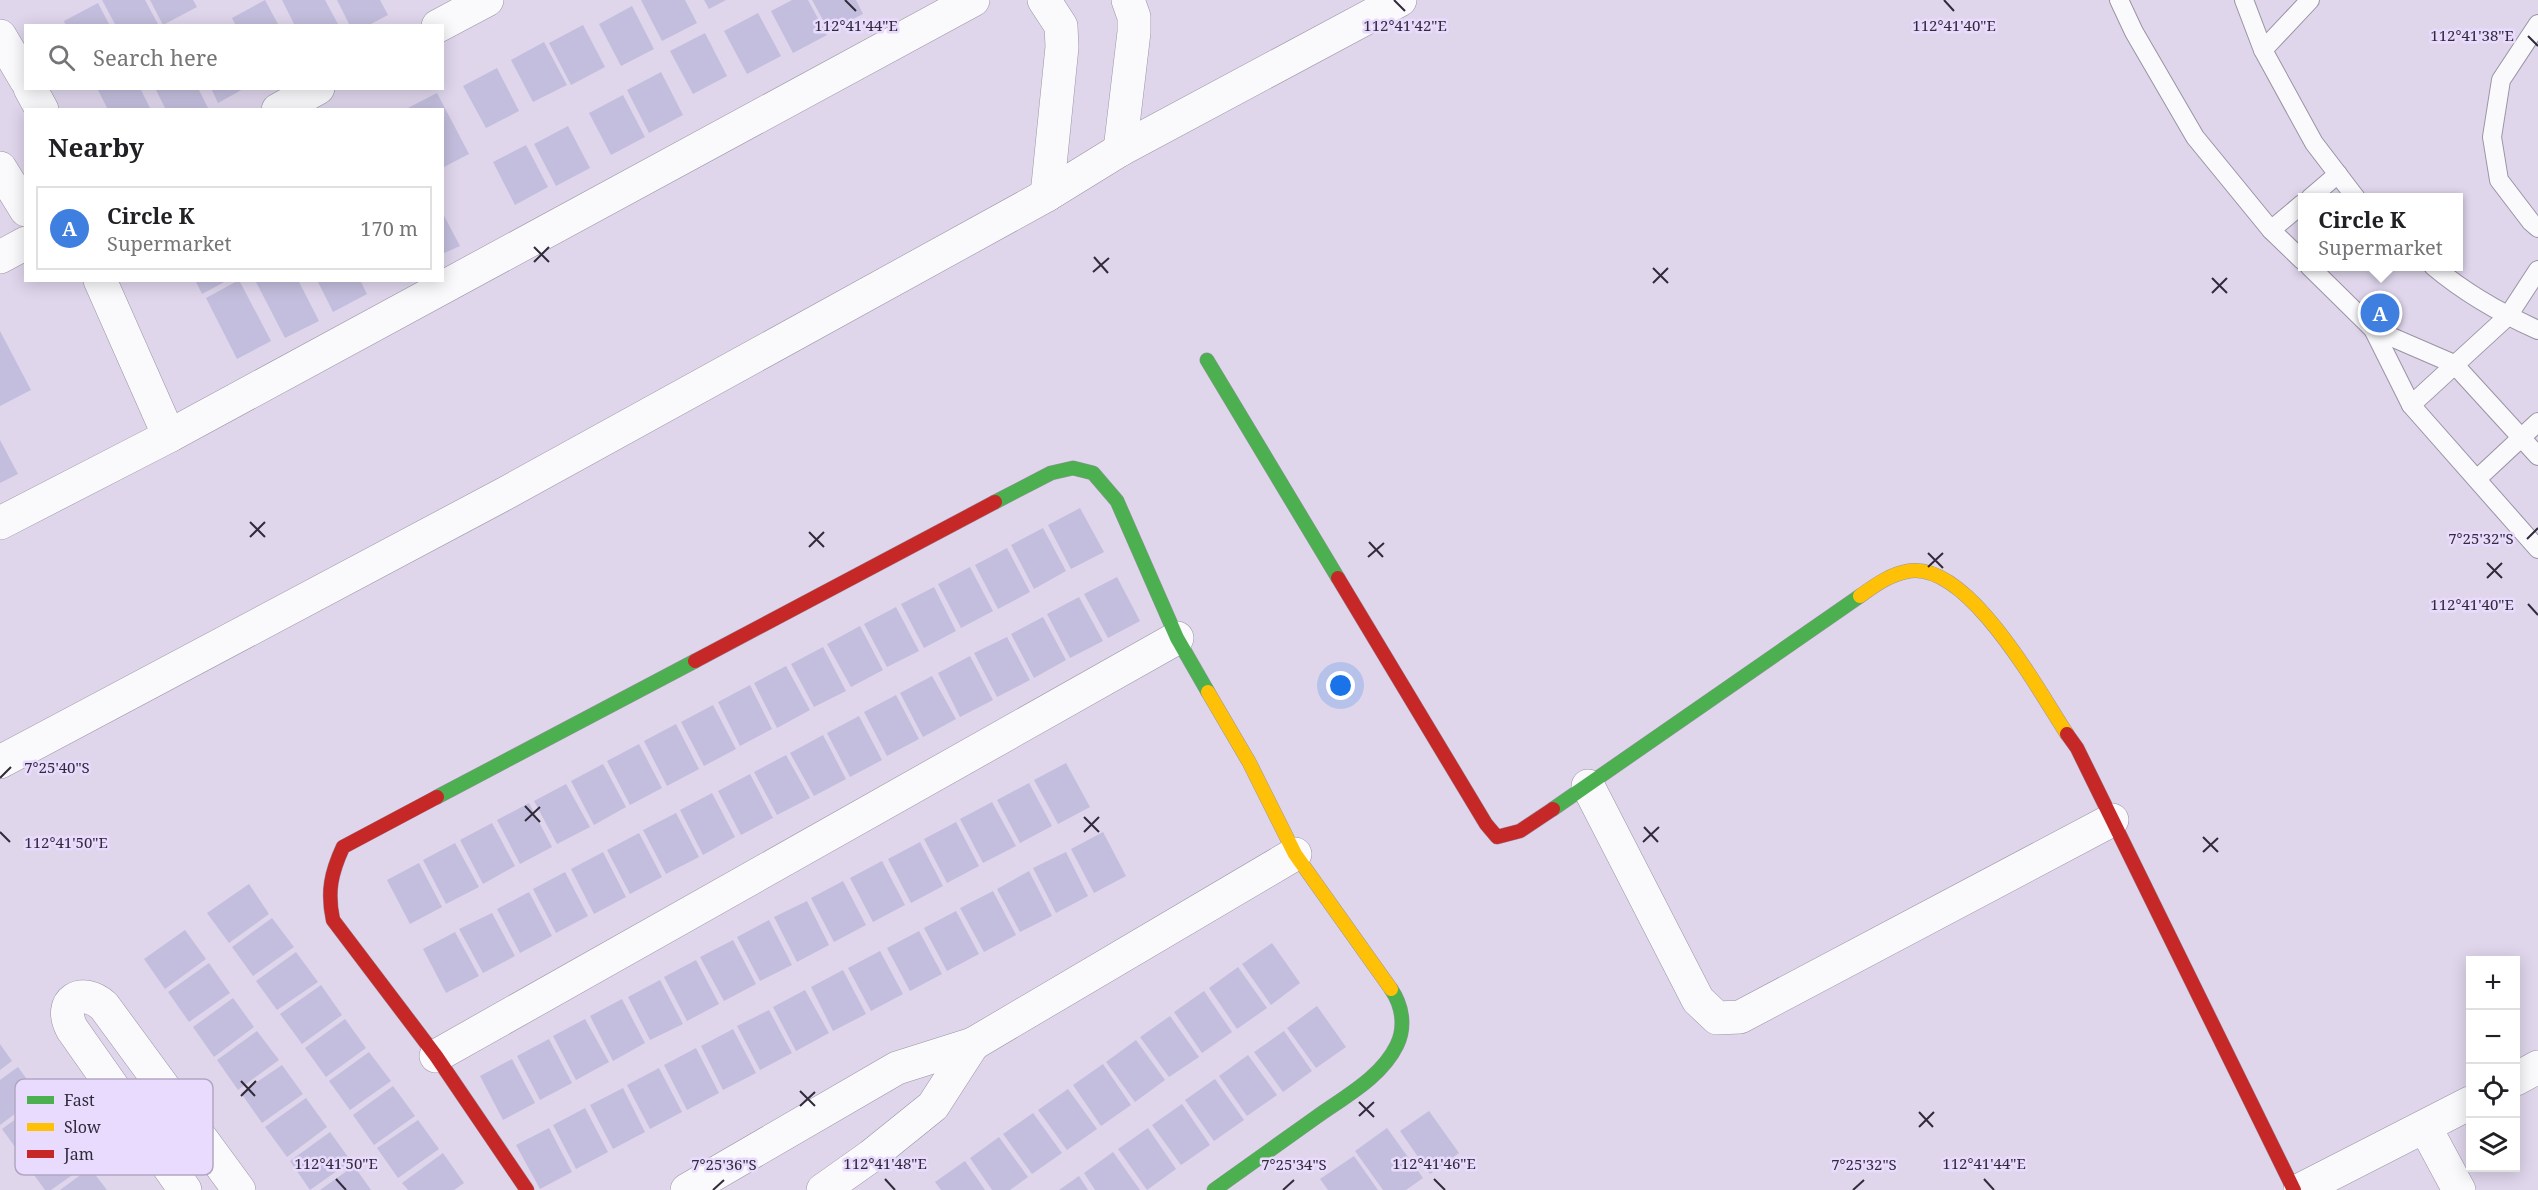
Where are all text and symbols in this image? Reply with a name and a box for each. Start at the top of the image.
text: 112°41'44"E [814,15,898,35]
text: 112°41'42"E [1363,15,1447,35]
text: 112°41'40"E [1912,15,1996,35]
search box [24,24,444,90]
text: 112°41'38"E [2430,25,2514,45]
icon: search [45,41,78,74]
text: Search here [93,42,218,72]
text: Nearby [48,129,144,165]
popup [2298,193,2463,271]
text: Circle K [107,200,195,230]
text: Circle K [2318,204,2406,234]
text: A [62,215,77,242]
text: 170 m [360,215,418,242]
text: Supermarket [107,230,232,257]
text: Supermarket [2318,234,2443,261]
pin: A [2360,290,2400,336]
text: 7°25'32"S [2448,528,2514,548]
text: 112°41'40"E [2430,594,2514,614]
your location [1326,671,1355,700]
text: 7°25'40"S [24,757,90,777]
text: 112°41'50"E [24,832,108,852]
map controls [2466,956,2520,1172]
button: + [2466,956,2520,1010]
button: − [2466,1010,2520,1064]
button: locate [2466,1064,2520,1118]
legend [15,1079,213,1175]
text: Fast [64,1089,95,1111]
text: Slow [64,1116,101,1138]
button: layers [2466,1118,2520,1172]
text: Jam [63,1143,94,1165]
text: 112°41'50"E [294,1153,378,1173]
text: 112°41'48"E [843,1153,927,1173]
text: 112°41'46"E [1392,1153,1476,1173]
text: 112°41'44"E [1942,1153,2026,1173]
text: 7°25'36"S [691,1154,757,1174]
text: 7°25'34"S [1261,1154,1327,1174]
text: 7°25'32"S [1831,1154,1897,1174]

